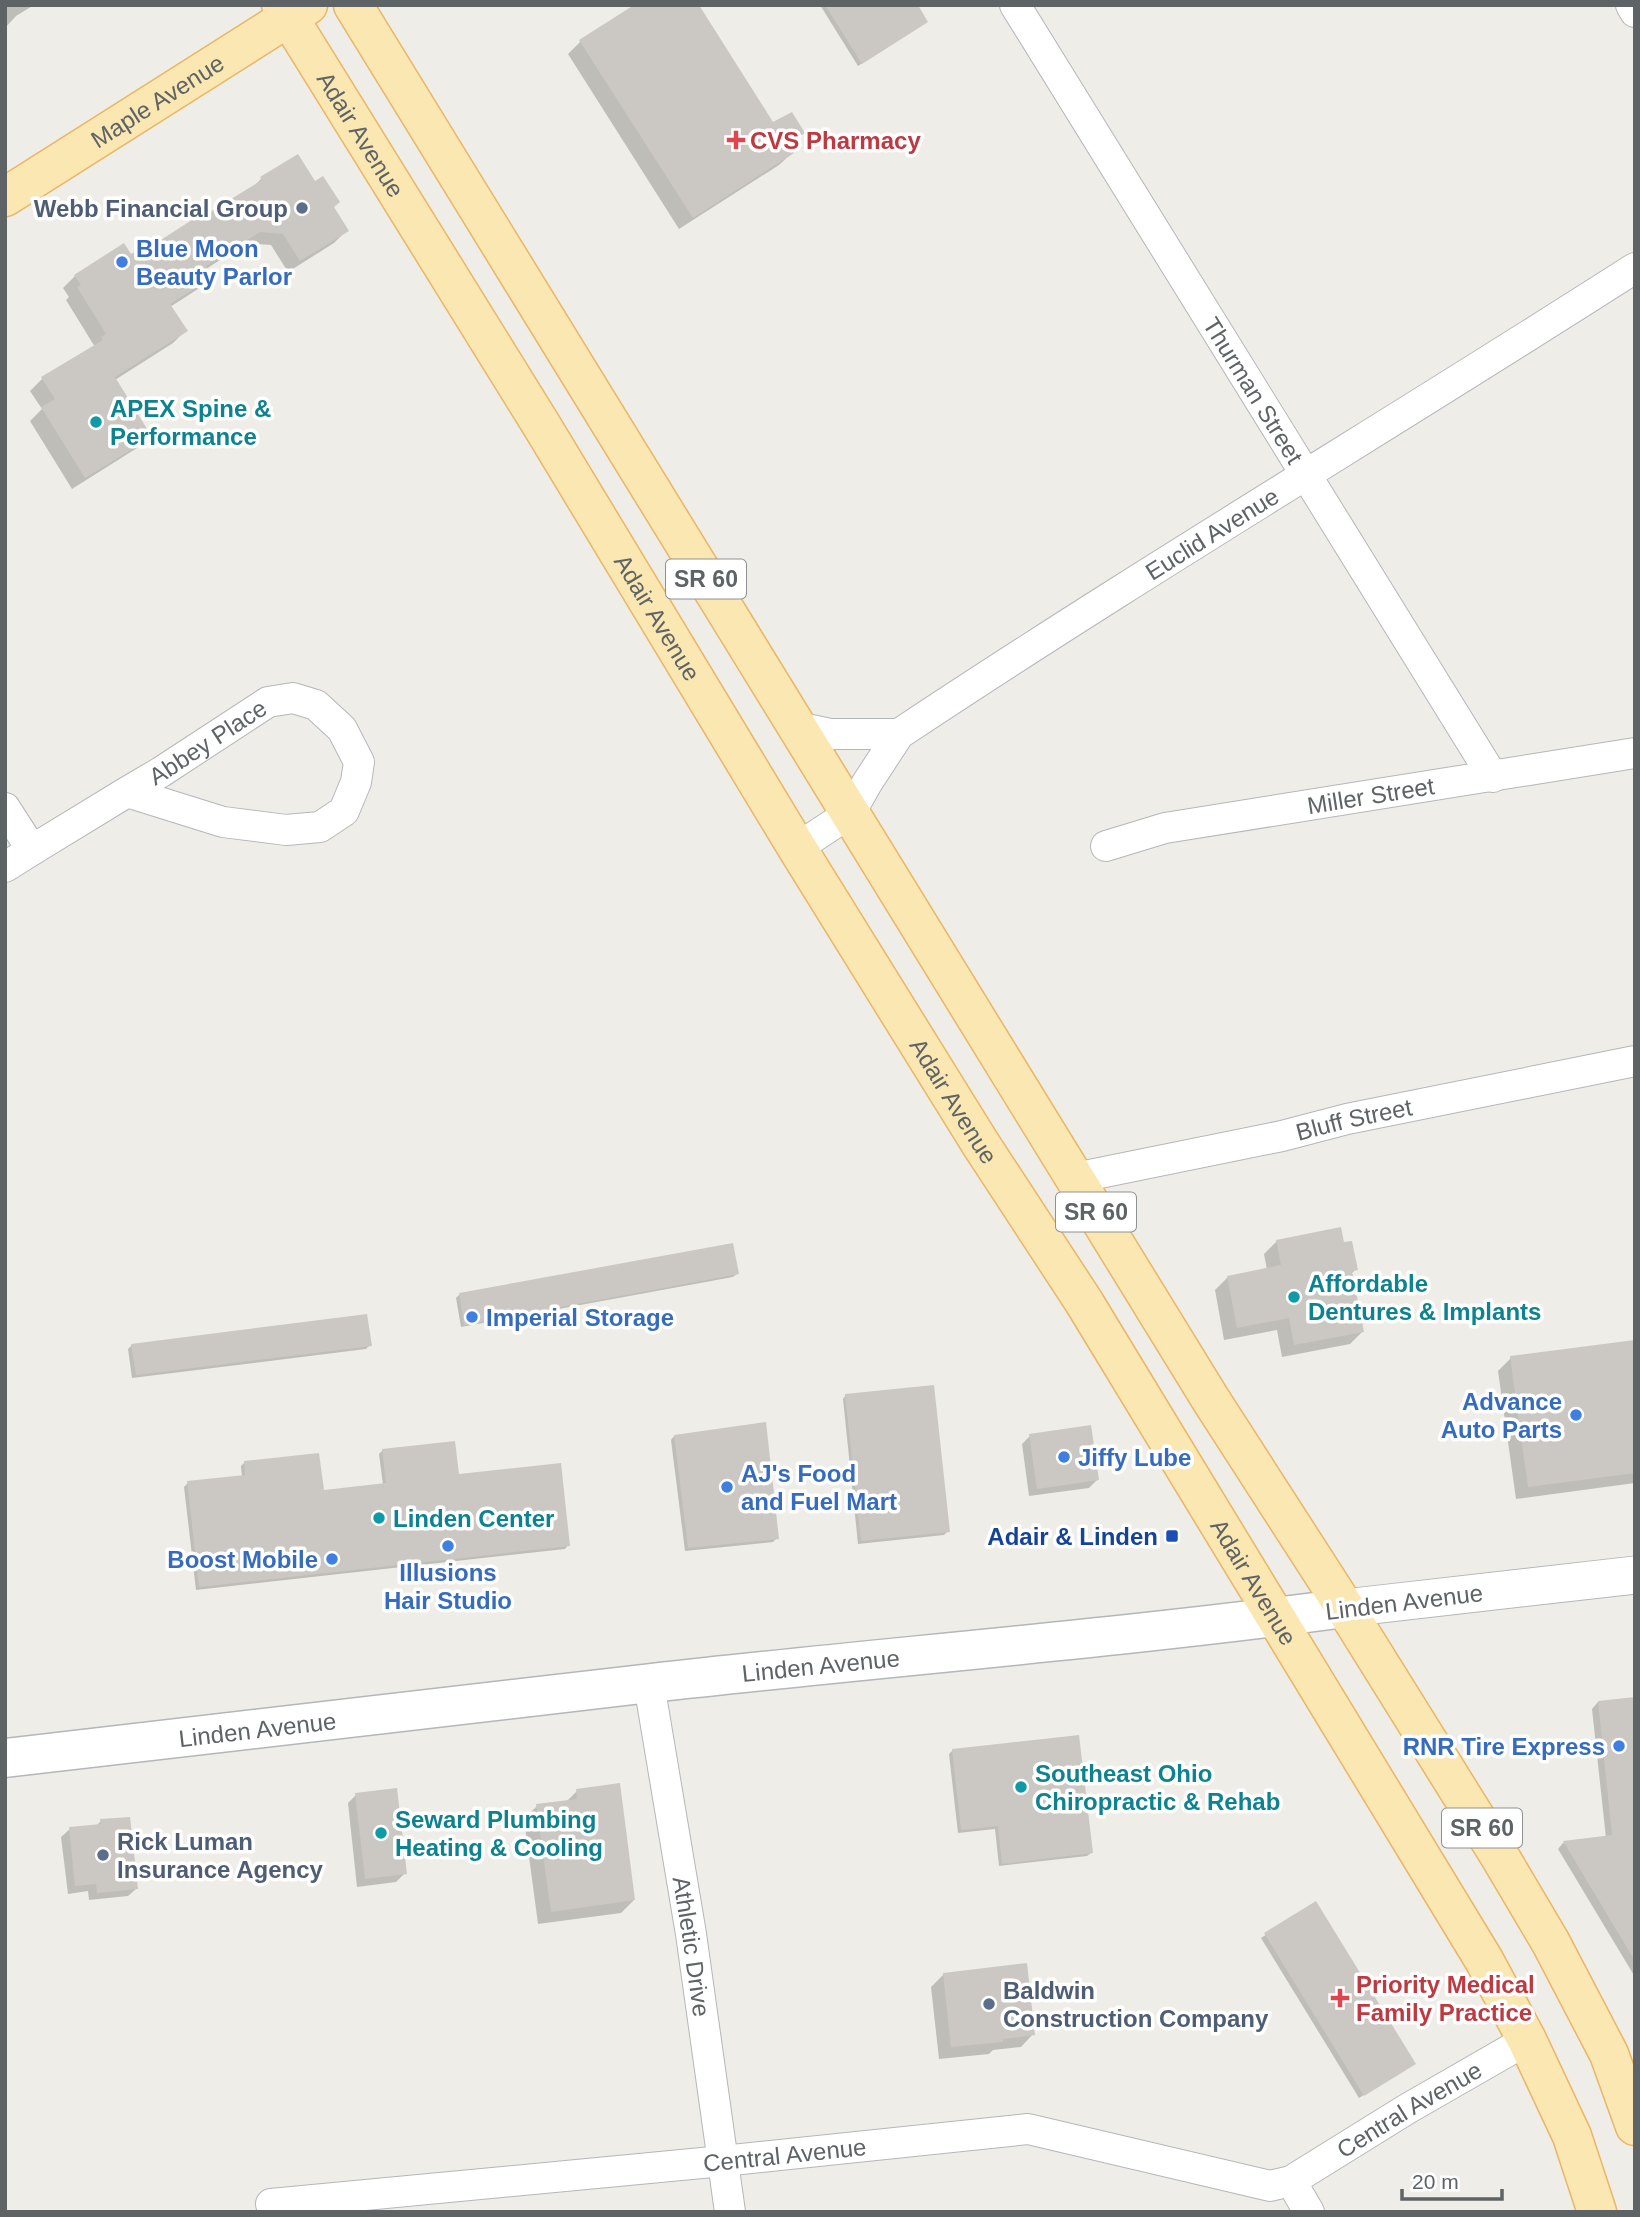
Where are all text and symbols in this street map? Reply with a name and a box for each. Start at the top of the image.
street label: Maple Avenue [86,49,228,153]
street label: Adair Avenue [312,67,410,202]
place label: CVS Pharmacy [750,127,921,154]
marker: CVS Pharmacy [728,132,744,148]
place label: Webb Financial Group [34,195,288,222]
marker: Webb Financial Group [294,200,310,216]
place label: Blue Moon Beauty Parlor [136,235,292,290]
marker: Blue Moon Beauty Parlor [114,254,130,270]
street label: Thurman Street [1198,312,1309,468]
place label: APEX Spine & Performance [110,395,271,450]
marker: APEX Spine & Performance [88,414,104,430]
street label: Euclid Avenue [1140,482,1283,585]
street label: Adair Avenue [609,549,706,685]
road number: SR 60 [666,559,746,598]
street label: Abbey Place [144,693,271,790]
street label: Miller Street [1305,772,1436,819]
street label: Adair Avenue [905,1033,1003,1169]
street label: Bluff Street [1293,1093,1414,1145]
road number: SR 60 [1056,1192,1136,1232]
place label: Affordable Dentures & Implants [1308,1270,1541,1325]
marker: Affordable Dentures & Implants [1286,1289,1302,1305]
place label: Imperial Storage [486,1304,674,1331]
marker: Imperial Storage [464,1309,480,1325]
place label: Advance Auto Parts [1441,1388,1562,1443]
marker: Advance Auto Parts [1568,1407,1584,1423]
place label: Jiffy Lube [1078,1444,1191,1471]
marker: Jiffy Lube [1056,1449,1072,1465]
place label: AJ's Food and Fuel Mart [741,1460,897,1515]
marker: AJ's Food and Fuel Mart [719,1479,735,1495]
place label: Linden Center [393,1505,554,1532]
marker: Linden Center [371,1510,387,1526]
street label: Adair Avenue [1206,1514,1303,1650]
place label: Adair & Linden [987,1523,1158,1550]
marker: Adair & Linden [1164,1528,1180,1544]
marker: Illusions Hair Studio [440,1538,456,1554]
place label: Boost Mobile [167,1546,318,1573]
marker: Boost Mobile [324,1551,340,1567]
place label: Illusions Hair Studio [384,1559,512,1614]
street label: Linden Avenue [1324,1579,1484,1625]
street label: Linden Avenue [740,1644,901,1687]
street label: Linden Avenue [177,1707,338,1752]
place label: RNR Tire Express [1403,1733,1605,1760]
marker: RNR Tire Express [1611,1738,1627,1754]
place label: Southeast Ohio Chiropractic & Rehab [1035,1760,1280,1815]
marker: Southeast Ohio Chiropractic & Rehab [1013,1779,1029,1795]
place label: Seward Plumbing Heating & Cooling [395,1806,603,1861]
road number: SR 60 [1442,1809,1522,1848]
marker: Seward Plumbing Heating & Cooling [373,1825,389,1841]
place label: Rick Luman Insurance Agency [117,1828,324,1883]
marker: Rick Luman Insurance Agency [95,1847,111,1863]
street label: Athletic Drive [668,1874,716,2018]
place label: Priority Medical Family Practice [1356,1971,1535,2026]
place label: Baldwin Construction Company [1003,1977,1269,2032]
marker: Priority Medical Family Practice [1330,1988,1350,2008]
marker: Baldwin Construction Company [981,1996,997,2012]
street label: Central Avenue [1332,2056,1486,2163]
street label: Central Avenue [702,2133,867,2176]
scale bar [1402,2158,1502,2202]
text: 20 m [1412,2170,1459,2193]

